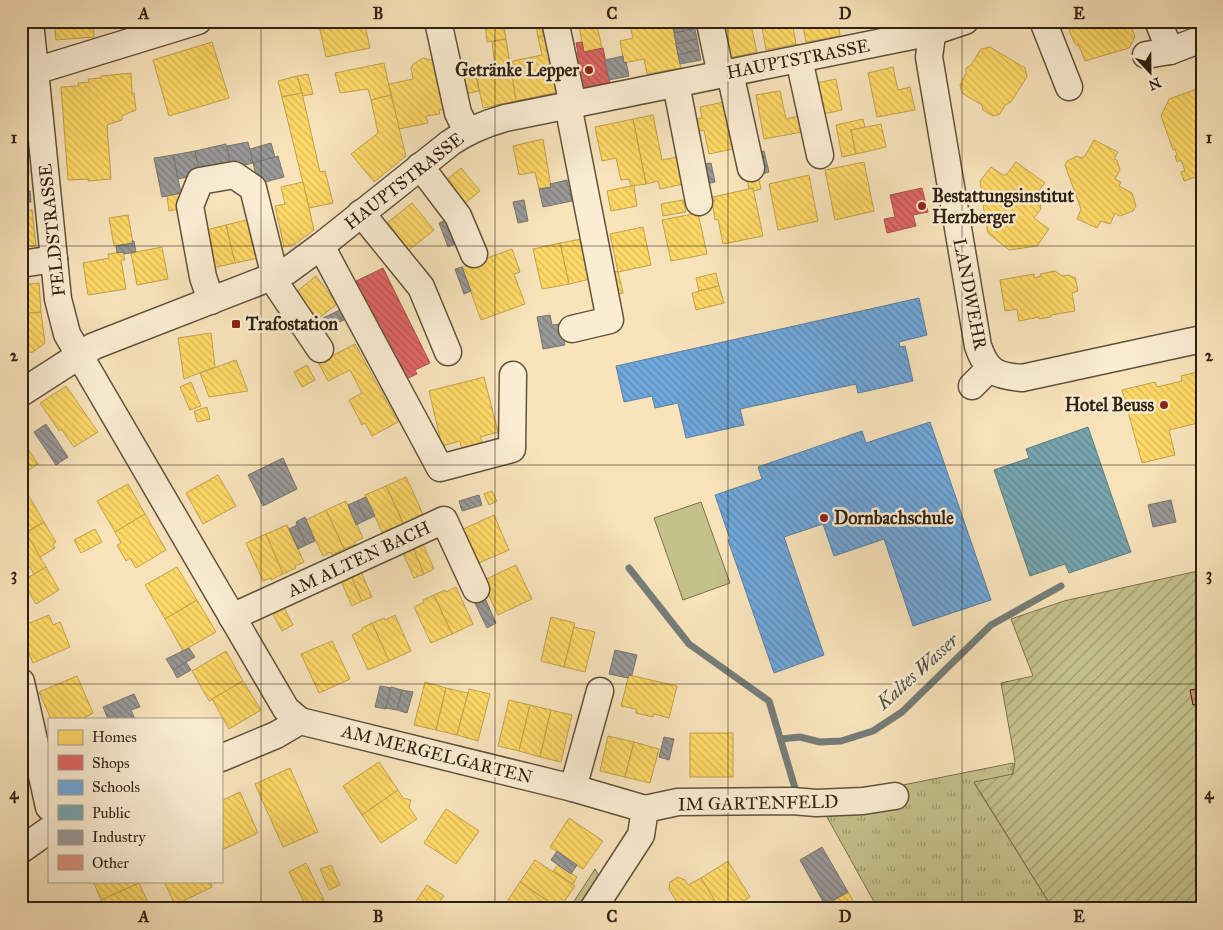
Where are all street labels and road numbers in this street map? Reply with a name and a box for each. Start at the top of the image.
street label: HAUPTSTRASSE [725,34,871,84]
street label: HAUPTSTRASSE [340,128,468,234]
street label: FELDSTRASSE [34,162,70,297]
street label: LANDWEHR [948,236,992,353]
street label: AM ALTEN BACH [283,516,434,602]
street label: AM MERGELGARTEN [338,719,535,788]
street label: IM GARTENFELD [678,791,838,815]

